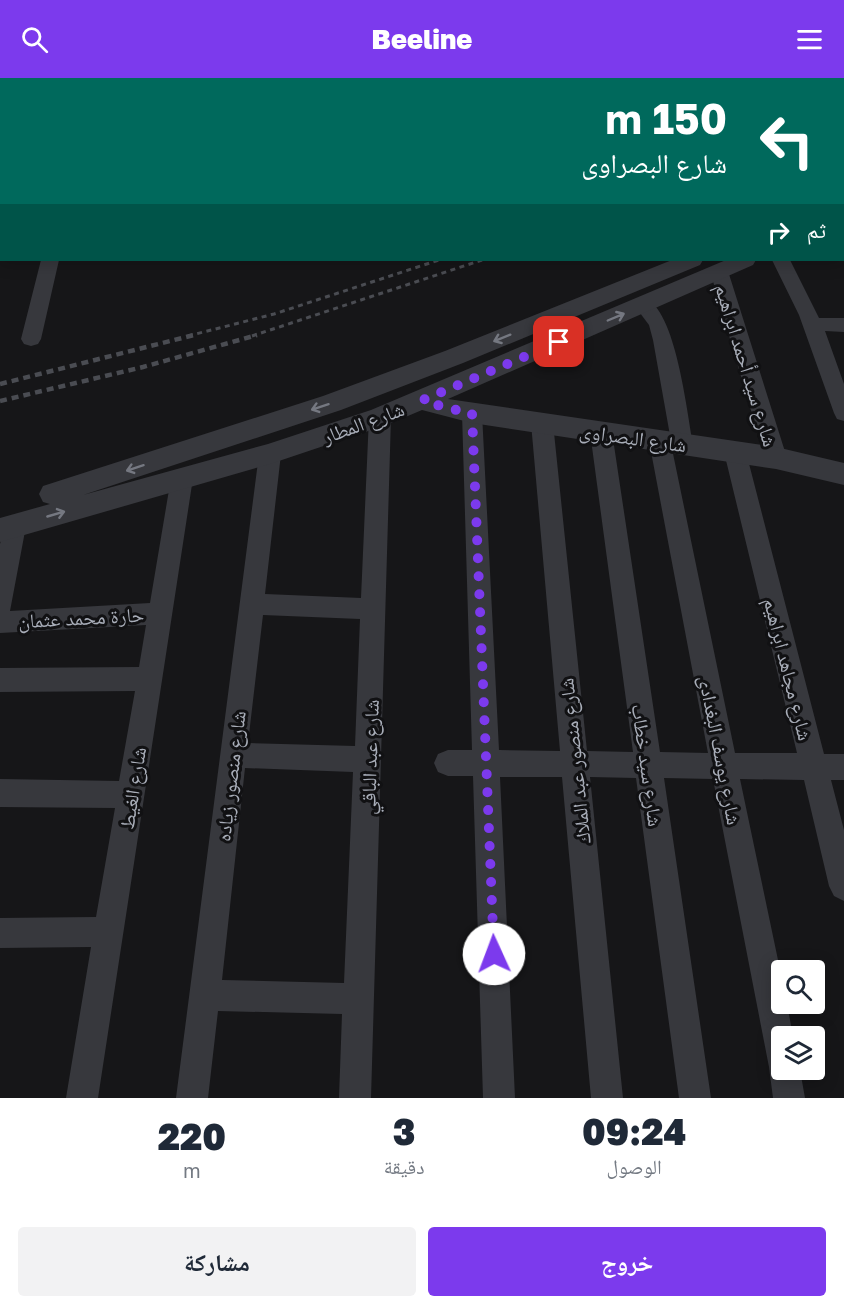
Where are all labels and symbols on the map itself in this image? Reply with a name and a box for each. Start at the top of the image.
street label: شارع سيد أحمد ابراهيم [708,281,783,450]
one-way arrow [606,311,624,322]
pin [533,316,584,367]
one-way arrow [493,333,512,344]
street label: شارع المطار [318,396,408,450]
one-way arrow [311,402,330,413]
street label: شارع البصراوى [578,418,688,458]
one-way arrow [126,463,145,474]
one-way arrow [46,508,65,519]
street label: شارع مجاهد ابراهيم [757,595,818,744]
street label: حارة محمد عثمان [17,602,145,633]
street label: شارع يوسف البغدادى [693,673,747,827]
street label: شارع منصور عبد الملاك [553,677,597,845]
street label: شارع عبد الباقي [355,699,388,815]
street label: شارع سيد خطاب [626,702,668,828]
street label: شارع منصور زياده [210,709,252,843]
street label: شارع الغيط [114,745,152,831]
position arrow [462,922,526,986]

